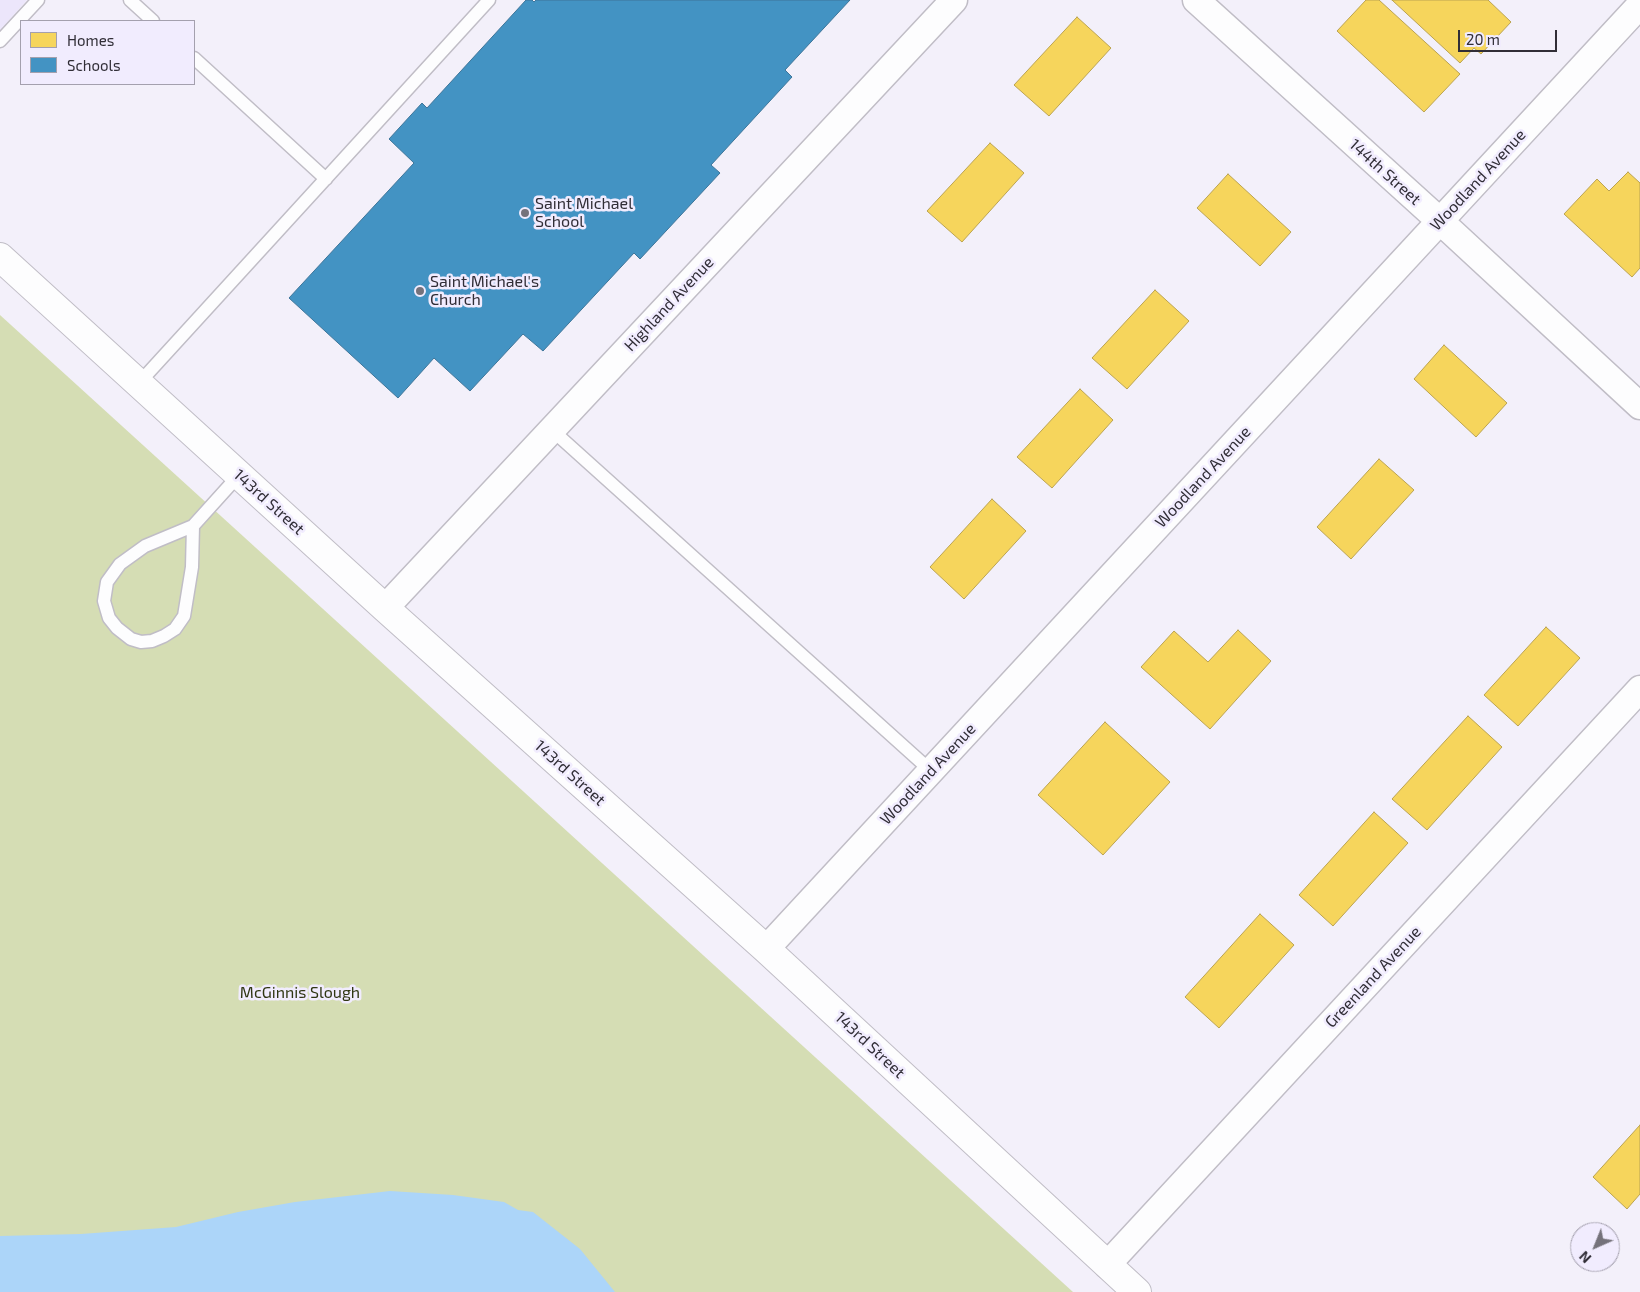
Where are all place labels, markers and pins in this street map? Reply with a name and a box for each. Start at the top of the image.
place label: Saint Michael School [535,194,633,232]
marker: Saint Michael School [519,207,531,219]
place label: Saint Michael's Church [430,272,539,310]
marker: Saint Michael's Church [414,285,426,297]

